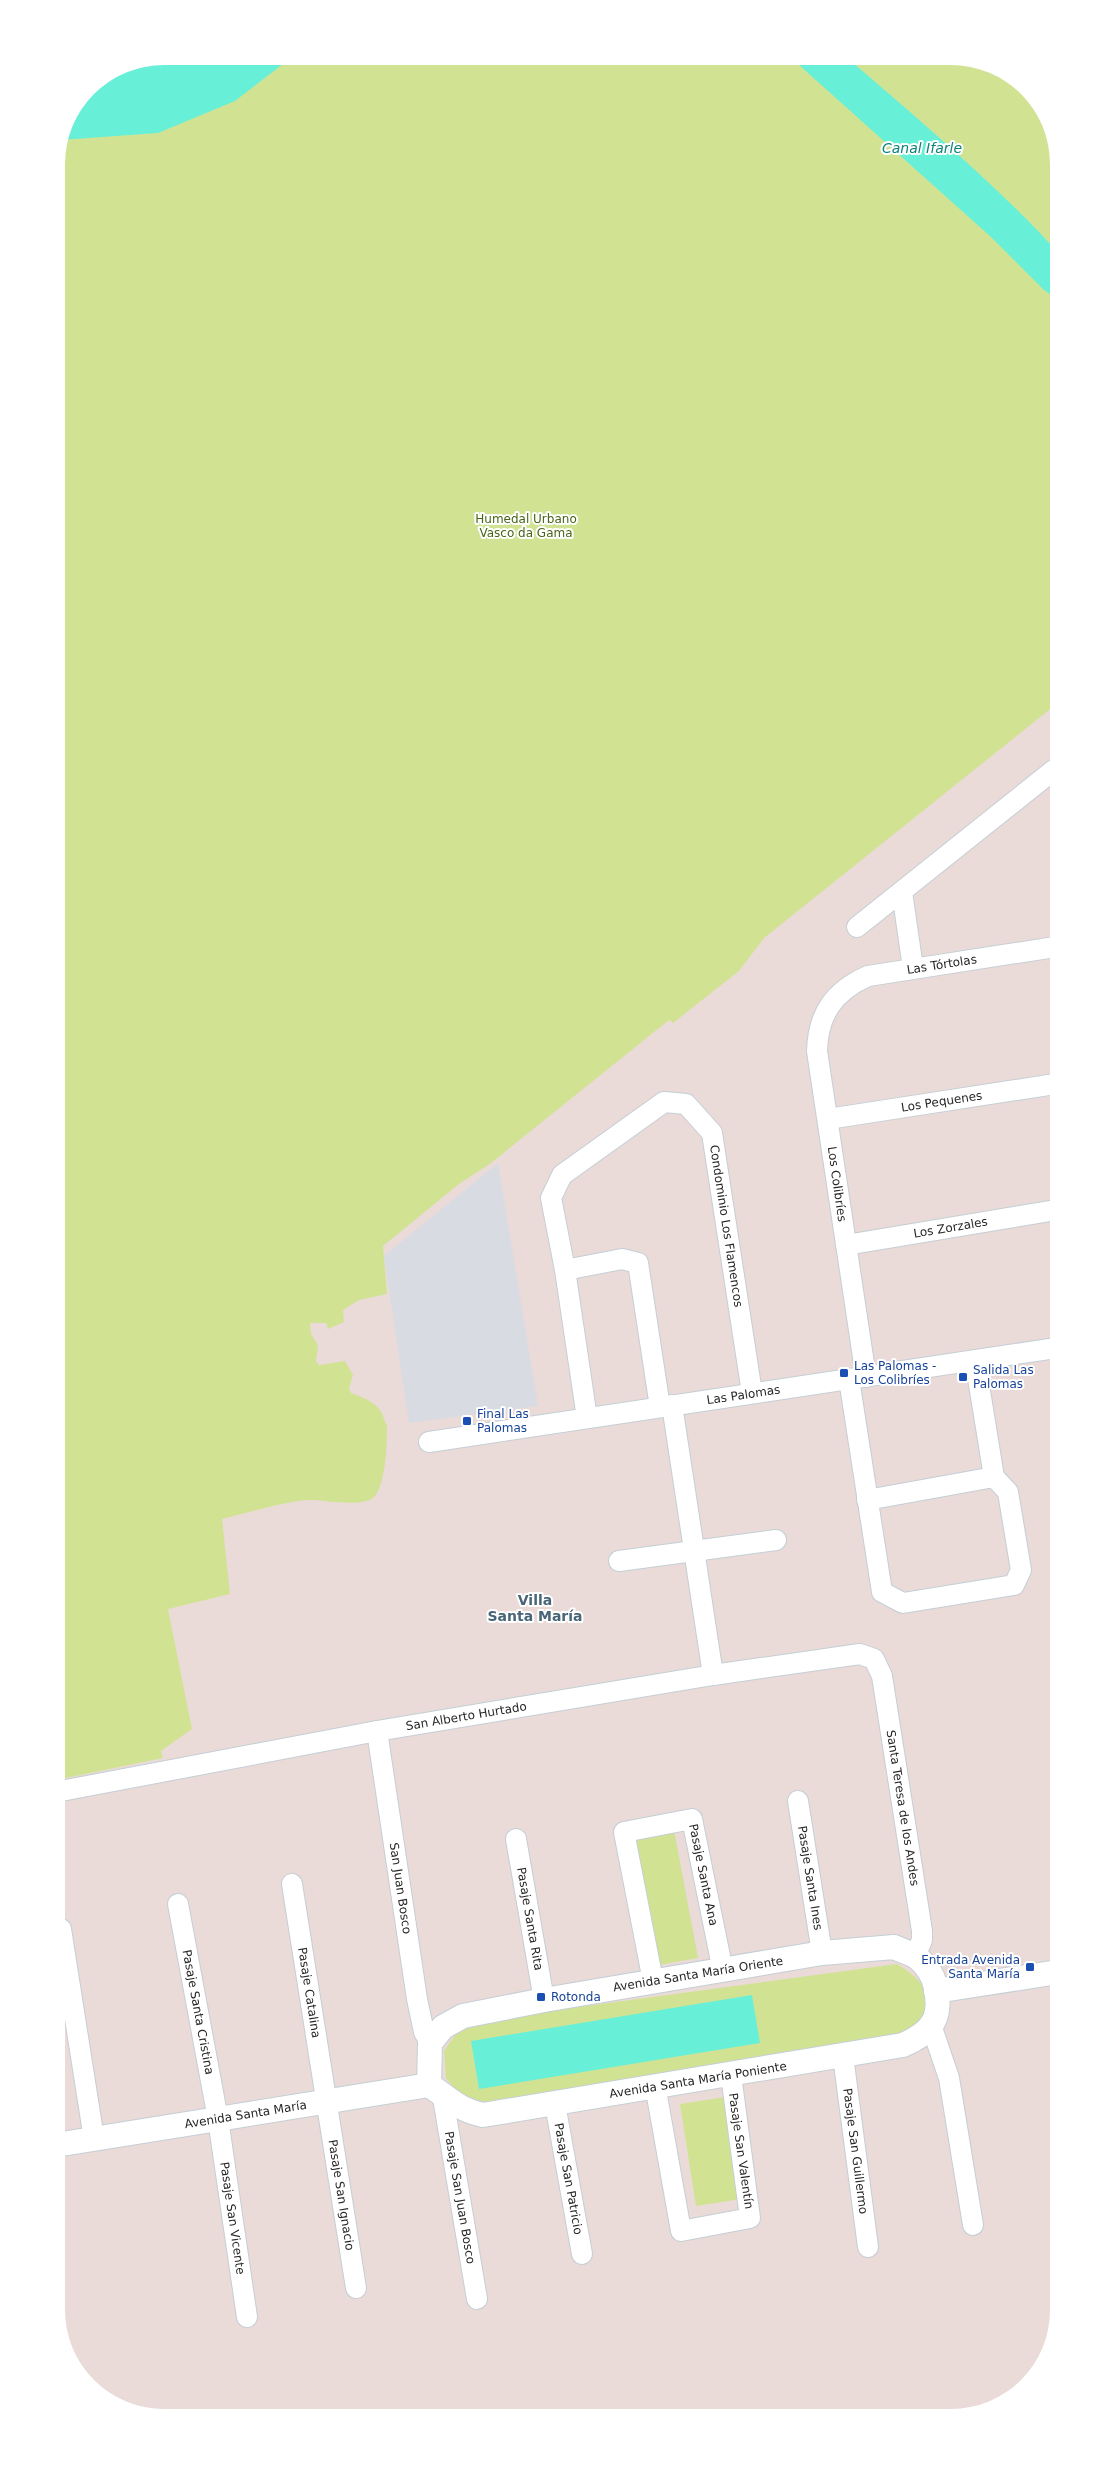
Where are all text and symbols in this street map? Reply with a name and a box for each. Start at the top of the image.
water label: Canal Ifarle [882,140,962,156]
park label: Humedal Urbano Vasco da Gama [475,512,577,540]
street label: Las Tórtolas [906,952,978,977]
street label: Los Pequenes [900,1088,983,1115]
street label: Condominio Los Flamencos [707,1144,746,1308]
street label: Los Colibríes [825,1145,849,1223]
street label: Los Zorzales [912,1214,989,1241]
place label: Las Palomas - Los Colibríes [854,1359,936,1387]
place label: Salida Las Palomas [973,1363,1034,1391]
marker: Las Palomas - Los Colibríes [838,1367,850,1379]
marker: Salida Las Palomas [957,1371,969,1383]
street label: Las Palomas [706,1382,781,1407]
place label: Final Las Palomas [477,1407,529,1435]
marker: Final Las Palomas [461,1415,473,1427]
district label: Villa Santa María [487,1592,583,1624]
street label: San Alberto Hurtado [405,1699,528,1733]
street label: Santa Teresa de los Andes [884,1729,922,1887]
street label: Pasaje Santa Ana [686,1823,721,1927]
street label: Pasaje Santa Ines [795,1825,825,1931]
street label: San Juan Bosco [387,1842,414,1935]
street label: Pasaje Santa Rita [514,1866,546,1971]
street label: Pasaje Catalina [295,1946,323,2039]
street label: Pasaje Santa Cristina [180,1949,217,2076]
place label: Entrada Avenida Santa María [921,1953,1020,1981]
street label: Avenida Santa María Oriente [612,1954,784,1994]
marker: Entrada Avenida Santa María [1024,1961,1036,1973]
place label: Rotonda [551,1990,601,2004]
marker: Rotonda [535,1991,547,2003]
street label: Avenida Santa María Poniente [608,2059,788,2101]
street label: Pasaje San Guillermo [840,2087,871,2215]
street label: Pasaje San Valentín [726,2092,756,2210]
street label: Avenida Santa María [183,2098,308,2131]
street label: Pasaje San Patricio [552,2122,585,2236]
street label: Pasaje San Juan Bosco [442,2130,478,2265]
street label: Pasaje San Ignacio [326,2139,357,2252]
street label: Pasaje San Vicente [217,2161,248,2276]

